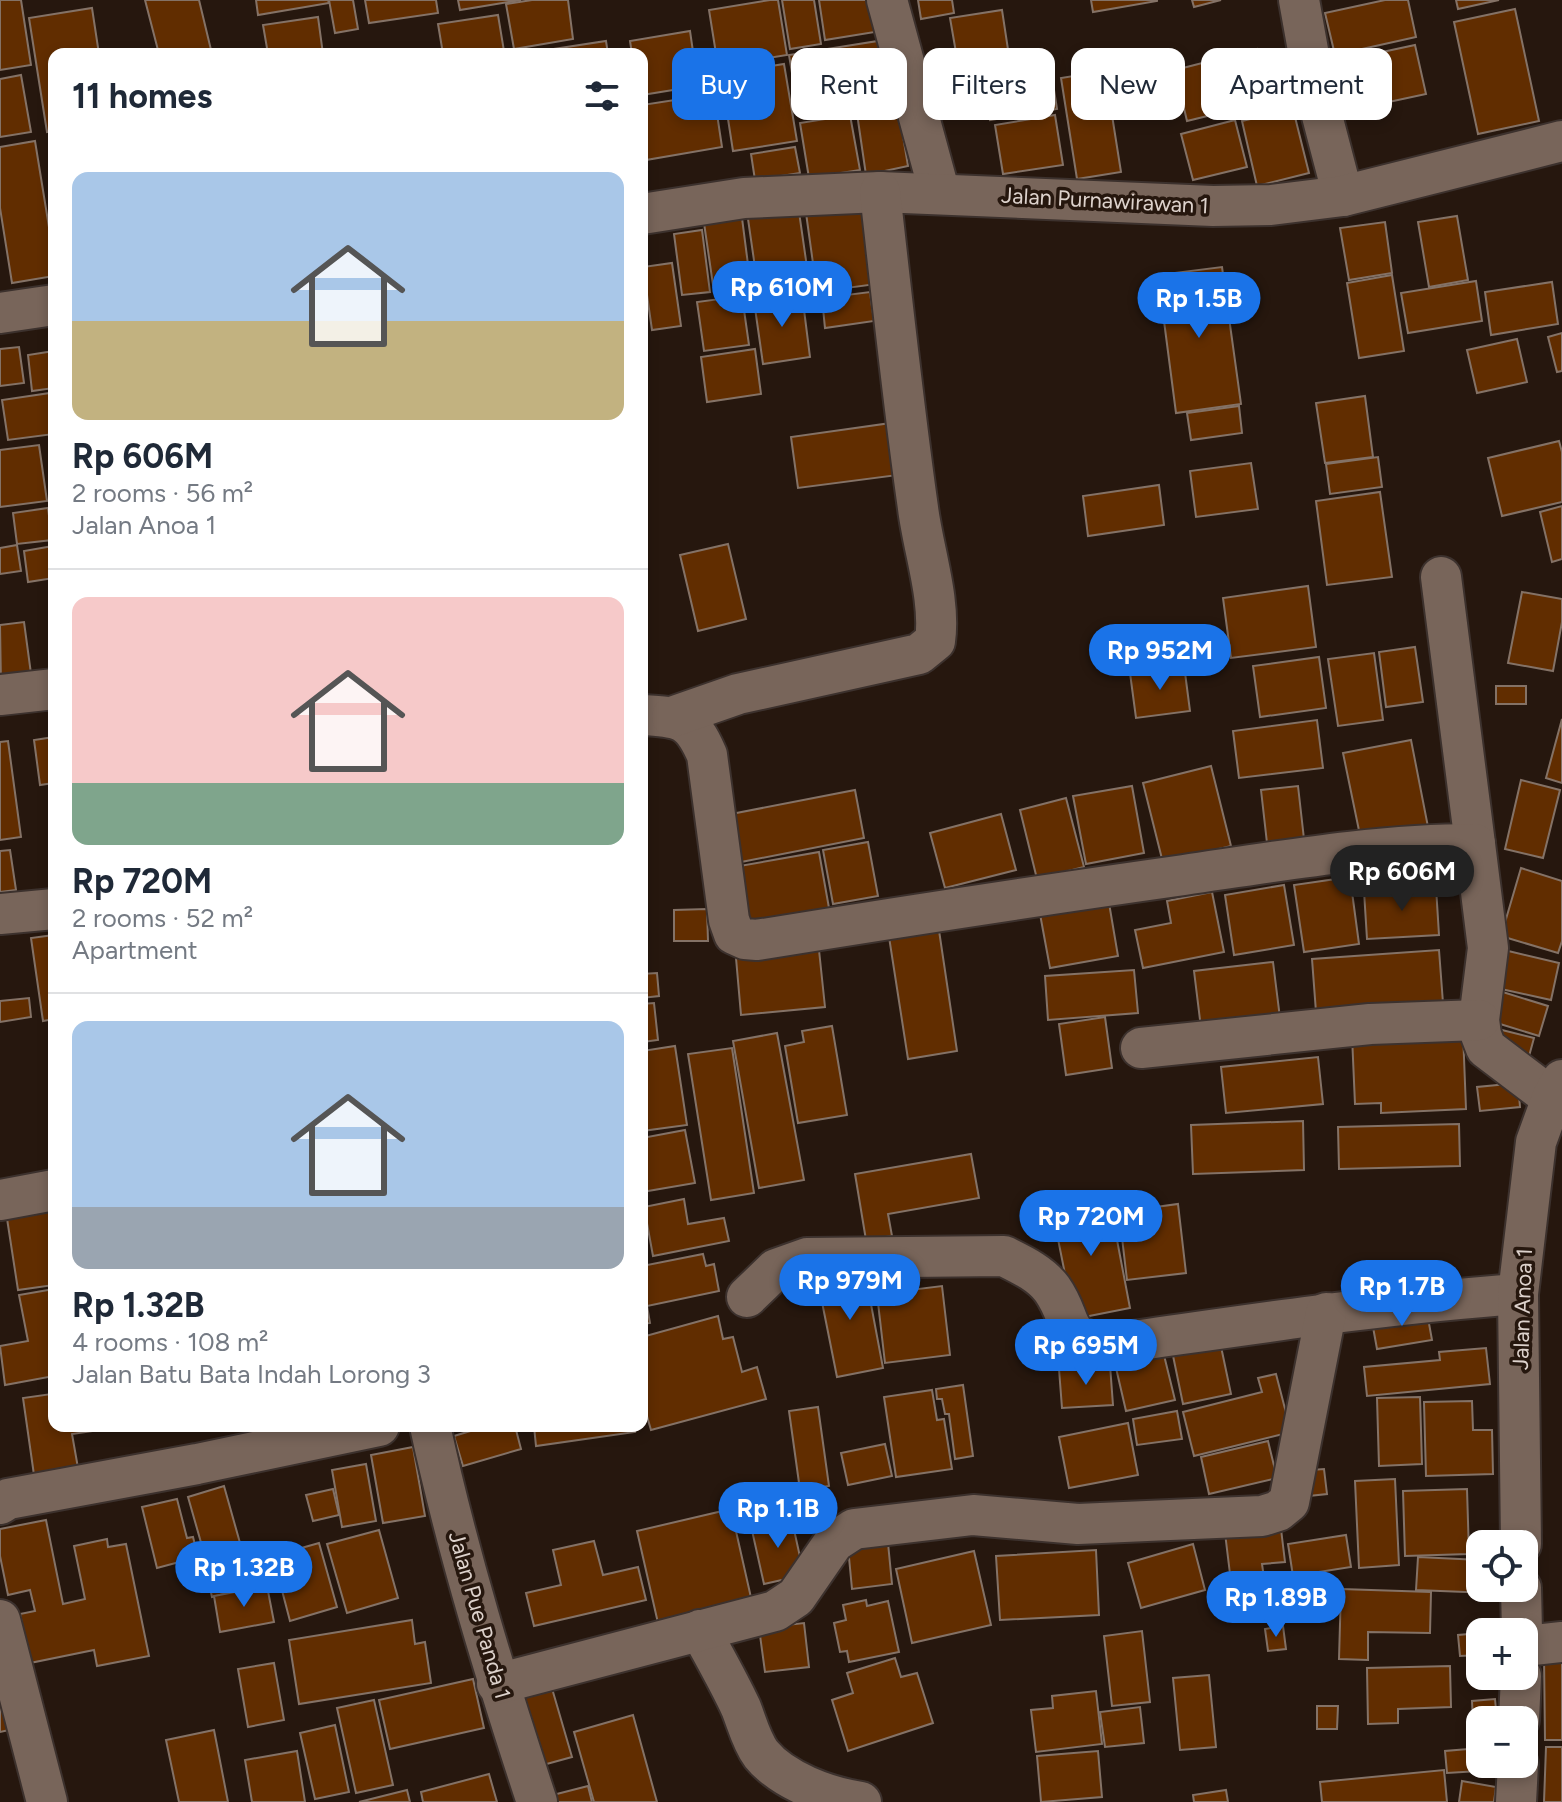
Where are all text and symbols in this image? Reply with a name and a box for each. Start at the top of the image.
chip: Buy [672,48,775,120]
chip: Rent [791,48,907,120]
chip: Filters [923,48,1055,120]
chip: New [1071,48,1185,120]
chip: Apartment [1201,48,1392,120]
icon: filters [580,74,624,118]
text: 11 homes [72,76,212,117]
street label: Jalan Purnawirawan 1 [1000,182,1209,219]
icon: home [276,224,420,368]
pin: Rp 610M [708,261,856,329]
text: Rp 610M [730,271,834,303]
pin: Rp 1.5B [1125,272,1273,340]
text: Rp 1.5B [1155,282,1243,314]
text: Rp 606M [72,436,213,477]
text: 2 rooms · 56 m² [72,477,253,509]
text: Jalan Anoa 1 [72,509,216,541]
pin: Rp 952M [1086,624,1234,692]
text: Rp 952M [1107,634,1213,666]
icon: home [276,649,420,793]
pin: Rp 606M [1328,845,1476,913]
text: Rp 606M [1348,855,1456,887]
text: Rp 720M [72,861,212,902]
text: 2 rooms · 52 m² [72,902,253,934]
text: Apartment [72,934,198,966]
icon: home [276,1073,420,1217]
pin: Rp 720M [1017,1190,1165,1258]
text: Rp 720M [1037,1200,1145,1232]
street label: Jalan Anoa 1 [1507,1248,1538,1370]
pin: Rp 979M [776,1254,924,1322]
pin: Rp 1.7B [1328,1260,1476,1328]
text: Rp 979M [797,1264,903,1296]
text: Rp 1.7B [1359,1270,1445,1302]
text: Rp 1.32B [72,1285,205,1326]
pin: Rp 695M [1012,1319,1160,1387]
text: 4 rooms · 108 m² [72,1326,269,1358]
text: Rp 695M [1033,1329,1139,1361]
text: Jalan Batu Bata Indah Lorong 3 [72,1358,431,1390]
pin: Rp 1.1B [704,1482,852,1550]
text: Rp 1.1B [737,1492,819,1524]
street label: Jalan Pue Panda 1 [443,1528,516,1702]
map controls [1466,1530,1538,1778]
button: locate [1466,1530,1538,1602]
pin: Rp 1.32B [161,1541,327,1609]
text: Rp 1.32B [193,1551,295,1583]
pin: Rp 1.89B [1193,1571,1359,1639]
text: Rp 1.89B [1225,1581,1327,1613]
button: + [1466,1618,1538,1690]
button: − [1466,1706,1538,1778]

